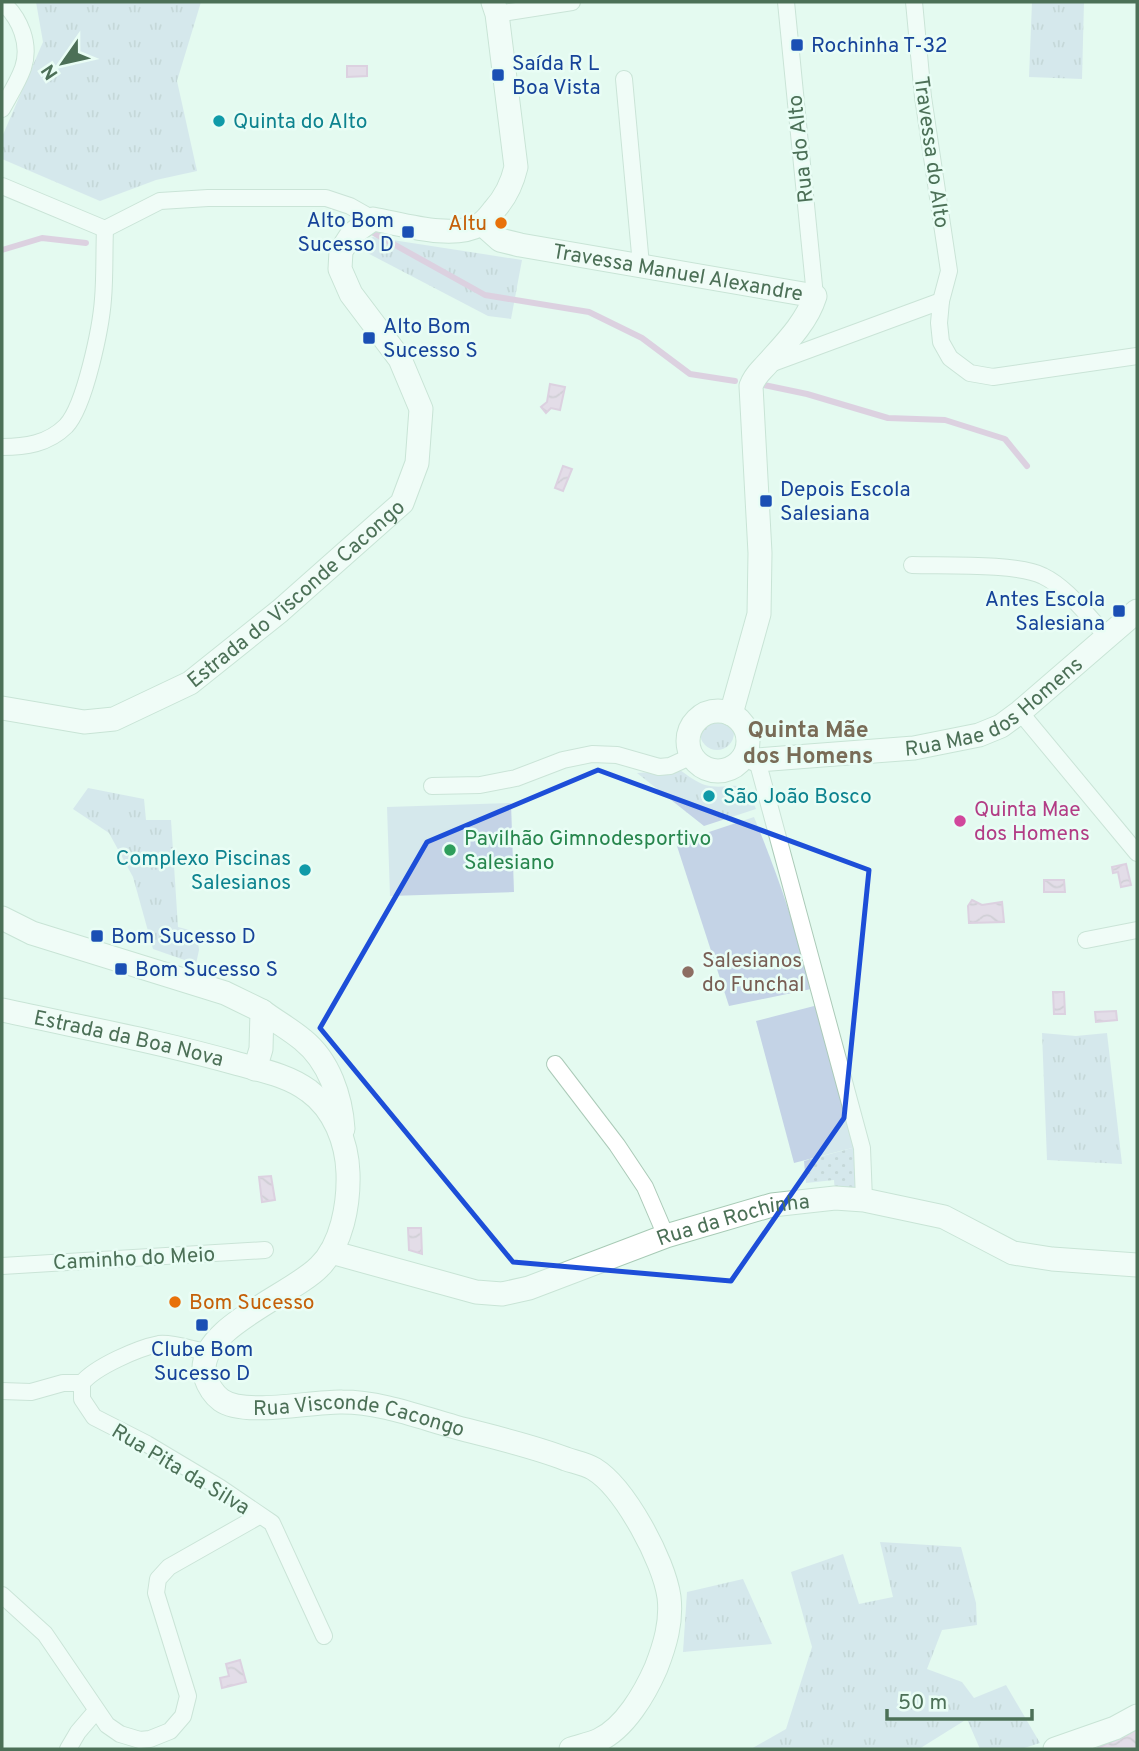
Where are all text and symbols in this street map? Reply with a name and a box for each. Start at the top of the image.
north arrow [28,28,98,98]
place label: Rochinha T-32 [811,33,948,60]
marker: Rochinha T-32 [789,37,805,53]
place label: Saída R L Boa Vista [512,51,601,102]
text: N [37,59,64,84]
marker: Saída R L Boa Vista [490,67,506,83]
street label: Travessa do Alto [906,74,955,230]
street label: Rua do Alto [782,94,821,204]
place label: Quinta do Alto [233,109,368,136]
marker: Quinta do Alto [211,113,227,129]
place label: Alto Bom Sucesso D [297,208,394,259]
place label: Altu [448,211,487,238]
marker: Altu [493,215,509,231]
marker: Alto Bom Sucesso D [400,224,416,240]
street label: Travessa Manuel Alexandre [550,239,805,309]
place label: Alto Bom Sucesso S [383,314,478,365]
marker: Alto Bom Sucesso S [361,330,377,346]
place label: Depois Escola Salesiana [780,477,910,528]
marker: Depois Escola Salesiana [758,493,774,509]
street label: Estrada do Visconde Cacongo [182,495,411,695]
place label: Antes Escola Salesiana [985,587,1105,638]
marker: Antes Escola Salesiana [1111,603,1127,619]
street label: Rua Mae dos Homens [904,652,1089,764]
district label: Quinta Mãe dos Homens [743,717,873,772]
place label: São João Bosco [723,784,872,811]
marker: São João Bosco [701,788,717,804]
place label: Quinta Mae dos Homens [974,797,1090,848]
marker: Quinta Mae dos Homens [952,813,968,829]
place label: Pavilhão Gimnodesportivo Salesiano [464,826,711,877]
marker: Pavilhão Gimnodesportivo Salesiano [442,842,458,858]
place label: Complexo Piscinas Salesianos [116,846,291,897]
marker: Complexo Piscinas Salesianos [297,862,313,878]
place label: Bom Sucesso D [111,924,256,951]
marker: Bom Sucesso D [89,928,105,944]
place label: Salesianos do Funchal [702,948,805,999]
place label: Bom Sucesso S [135,957,278,984]
marker: Bom Sucesso S [113,961,129,977]
marker: Salesianos do Funchal [680,964,696,980]
street label: Estrada da Boa Nova [31,1005,226,1074]
street label: Rua da Rochinha [653,1189,811,1253]
street label: Caminho do Meio [52,1242,216,1277]
place label: Bom Sucesso [189,1290,315,1317]
marker: Bom Sucesso [167,1294,183,1310]
marker: Clube Bom Sucesso D [194,1317,210,1333]
place label: Clube Bom Sucesso D [151,1337,253,1388]
street label: Rua Visconde Cacongo [253,1390,467,1444]
street label: Rua Pita da Silva [106,1418,254,1522]
scale bar [887,1678,1032,1722]
text: 50 m [898,1690,947,1717]

